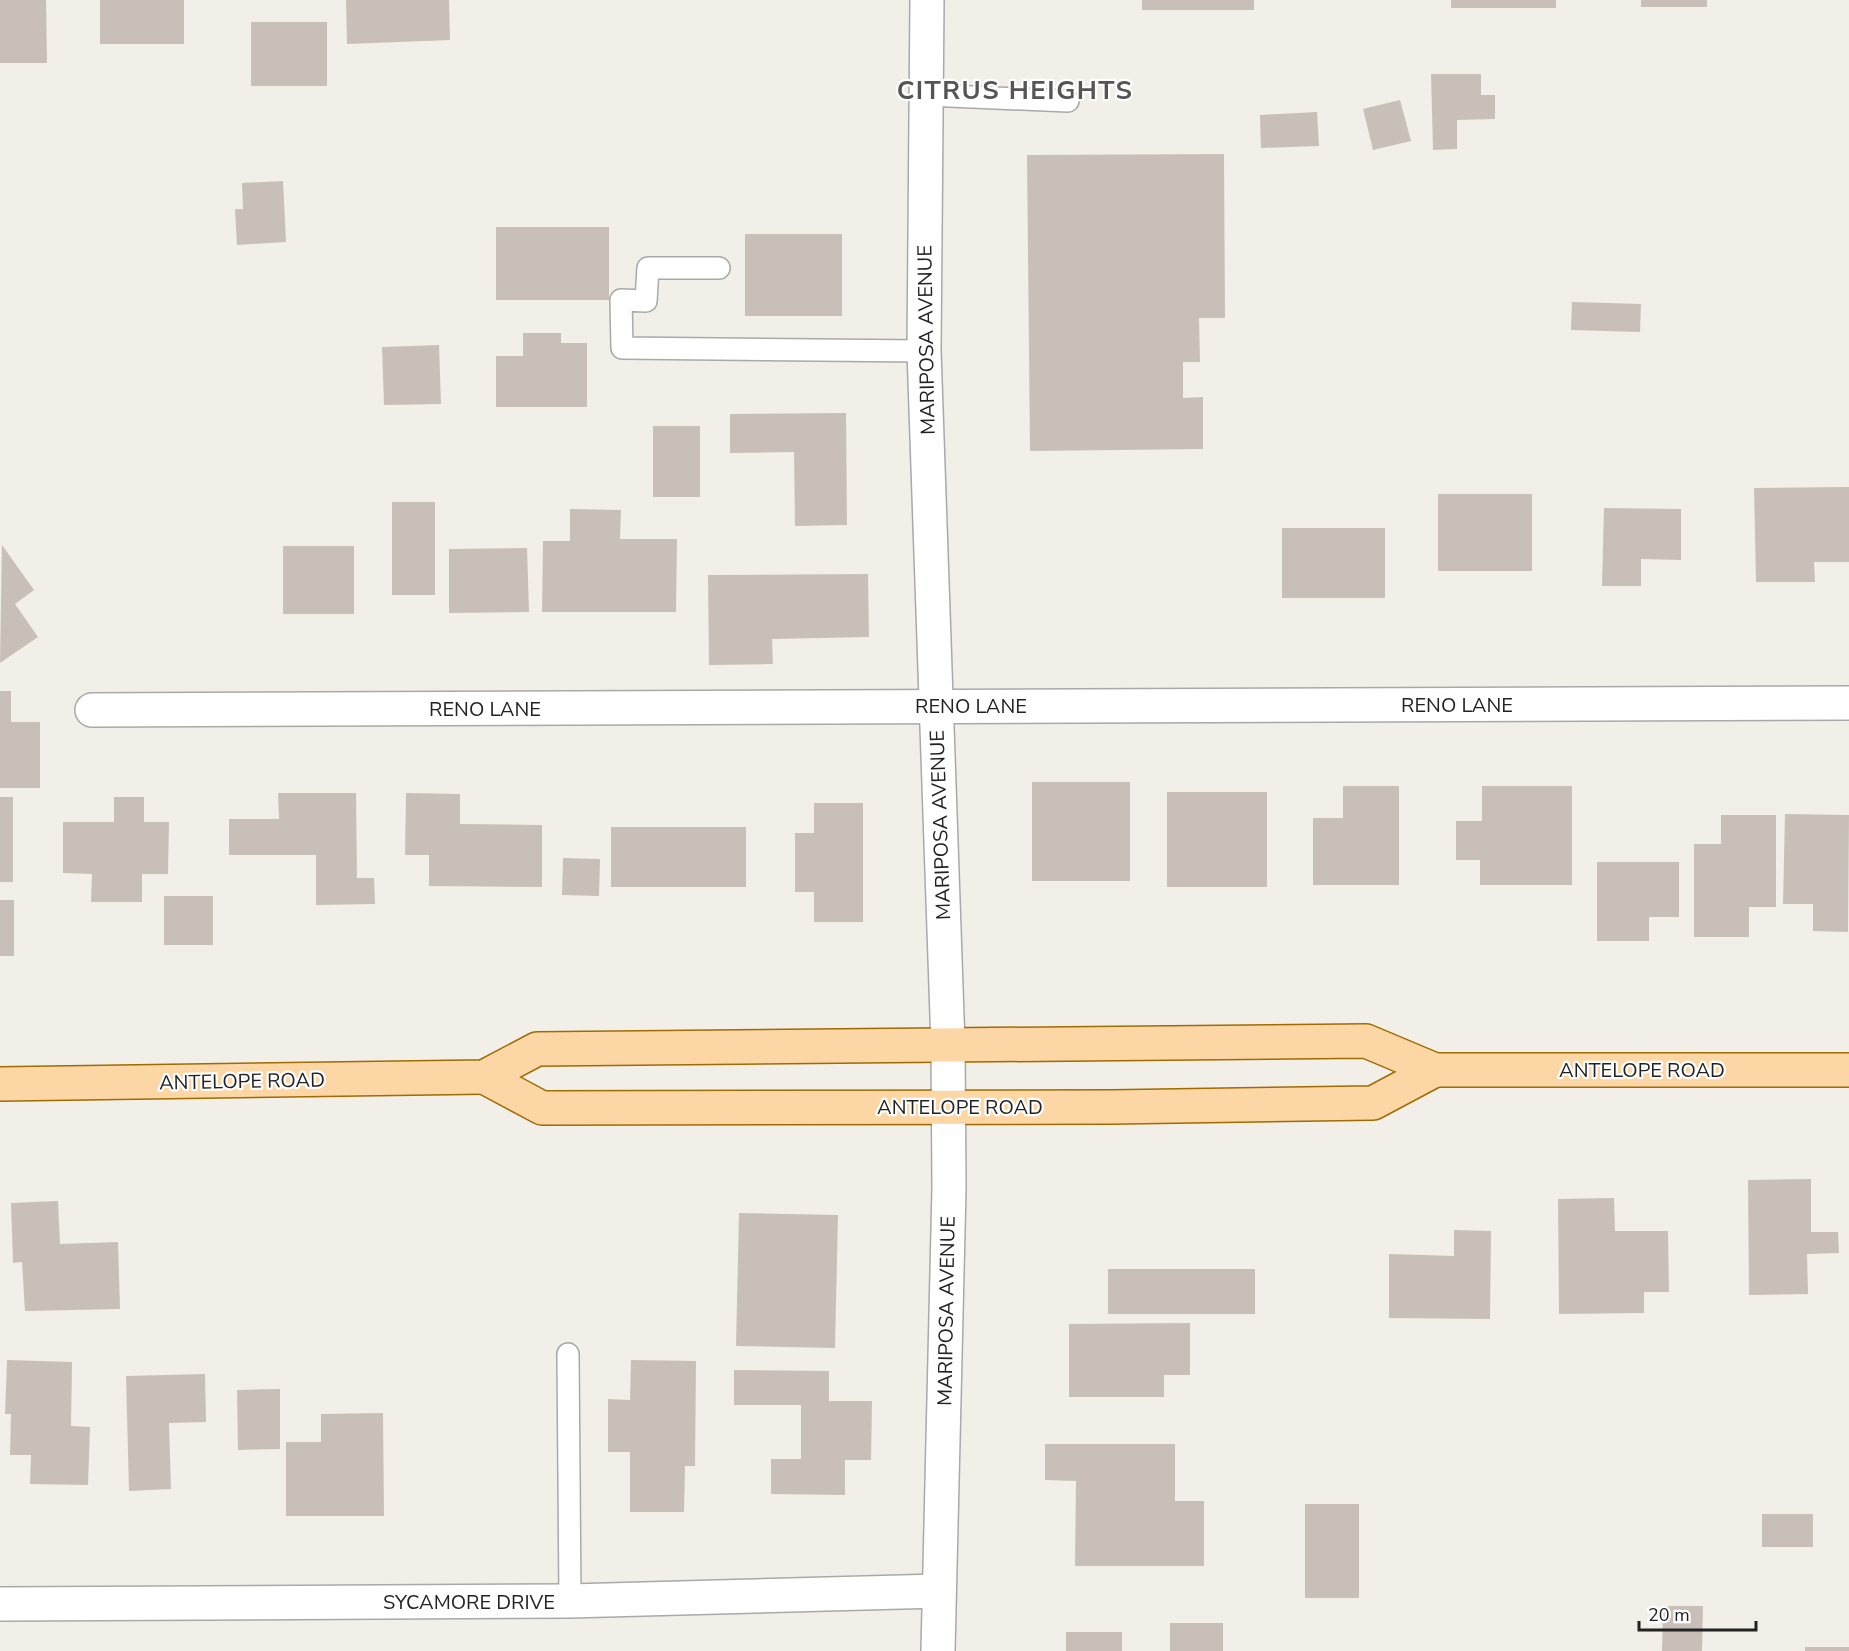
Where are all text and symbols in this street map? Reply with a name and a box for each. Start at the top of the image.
district label: CITRUS HEIGHTS [897,73,1133,108]
street label: MARIPOSA AVENUE [911,245,942,435]
street label: RENO LANE [1401,692,1513,719]
street label: RENO LANE [915,693,1027,720]
street label: RENO LANE [429,696,541,723]
street label: MARIPOSA AVENUE [924,730,957,920]
street label: ANTELOPE ROAD [1559,1057,1725,1084]
street label: ANTELOPE ROAD [159,1067,325,1096]
street label: ANTELOPE ROAD [877,1094,1043,1121]
street label: MARIPOSA AVENUE [931,1216,962,1406]
street label: SYCAMORE DRIVE [383,1589,555,1616]
scale bar [1639,1594,1756,1632]
text: 20 m [1648,1603,1690,1627]

